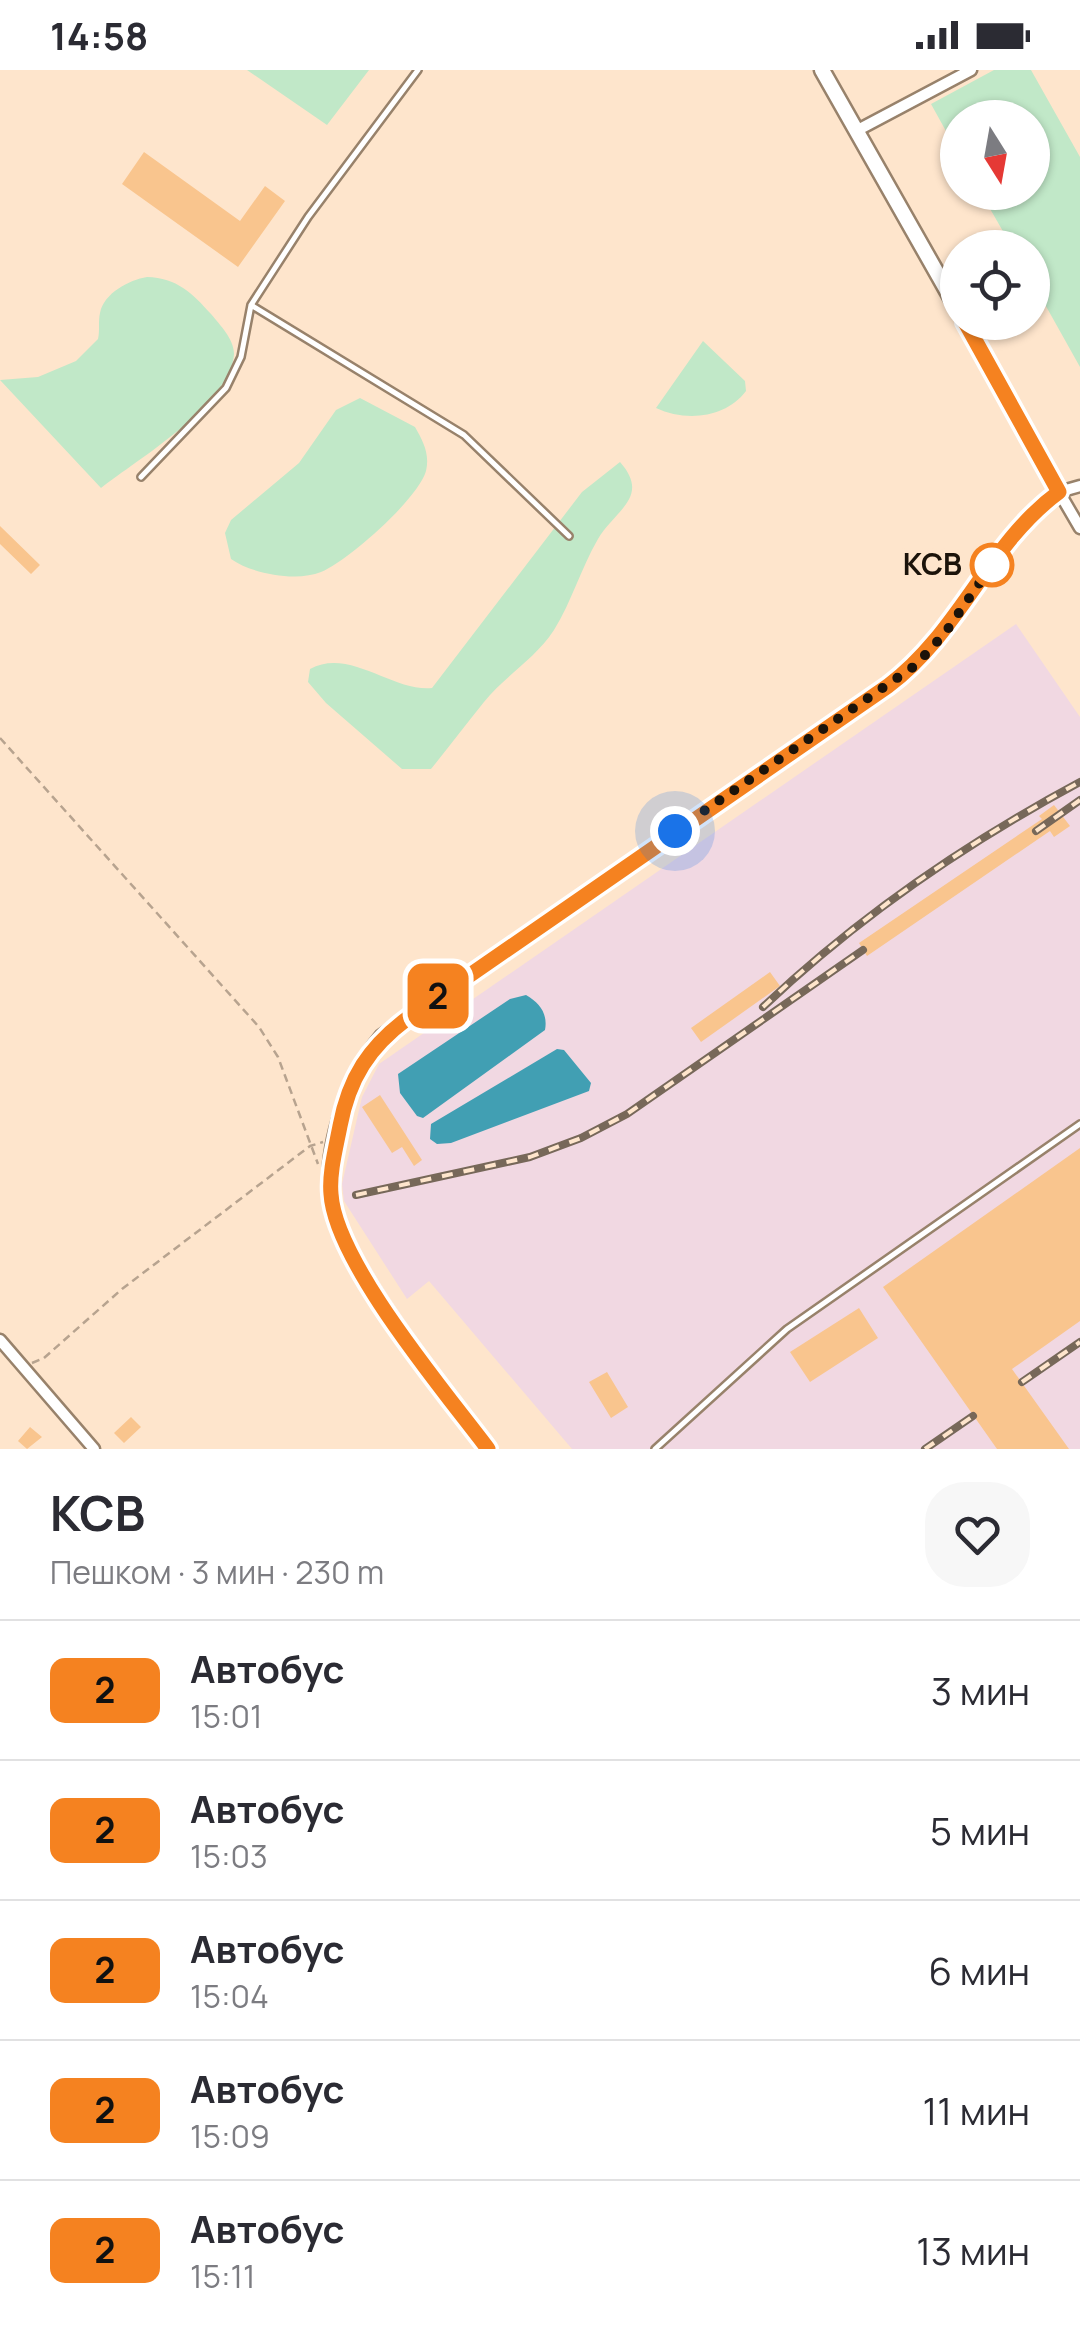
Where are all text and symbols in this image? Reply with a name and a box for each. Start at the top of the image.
text: 14:58 [50,9,148,61]
north arrow [940,100,1050,210]
map controls [940,100,1050,340]
button: locate [940,230,1050,340]
place label: КСВ [903,543,962,584]
marker: КСВ [971,544,1013,586]
your location [650,806,700,856]
line badge: 2 [406,964,470,1028]
text: 2 [428,972,448,1020]
text: КСВ [50,1480,145,1545]
button: heart [925,1482,1030,1587]
text: Пешком · 3 мин · 230 m [50,1550,384,1594]
text: Автобус [190,1642,344,1694]
text: 3 мин [931,1664,1030,1716]
text: 2 [95,1666,115,1714]
text: 15:01 [190,1694,263,1738]
text: Автобус [190,1782,344,1834]
text: 5 мин [930,1804,1030,1856]
text: 2 [95,1806,115,1854]
text: 15:03 [190,1834,268,1878]
text: Автобус [190,1922,344,1974]
text: 6 мин [928,1944,1030,1996]
text: 2 [95,1946,115,1994]
text: 15:04 [190,1974,269,2018]
text: Автобус [190,2062,344,2114]
text: 11 мин [922,2084,1030,2136]
text: 2 [95,2086,115,2134]
text: 15:09 [190,2114,270,2158]
text: Автобус [190,2202,344,2254]
text: 13 мин [916,2224,1030,2276]
text: 2 [95,2226,115,2274]
text: 15:11 [190,2254,256,2298]

